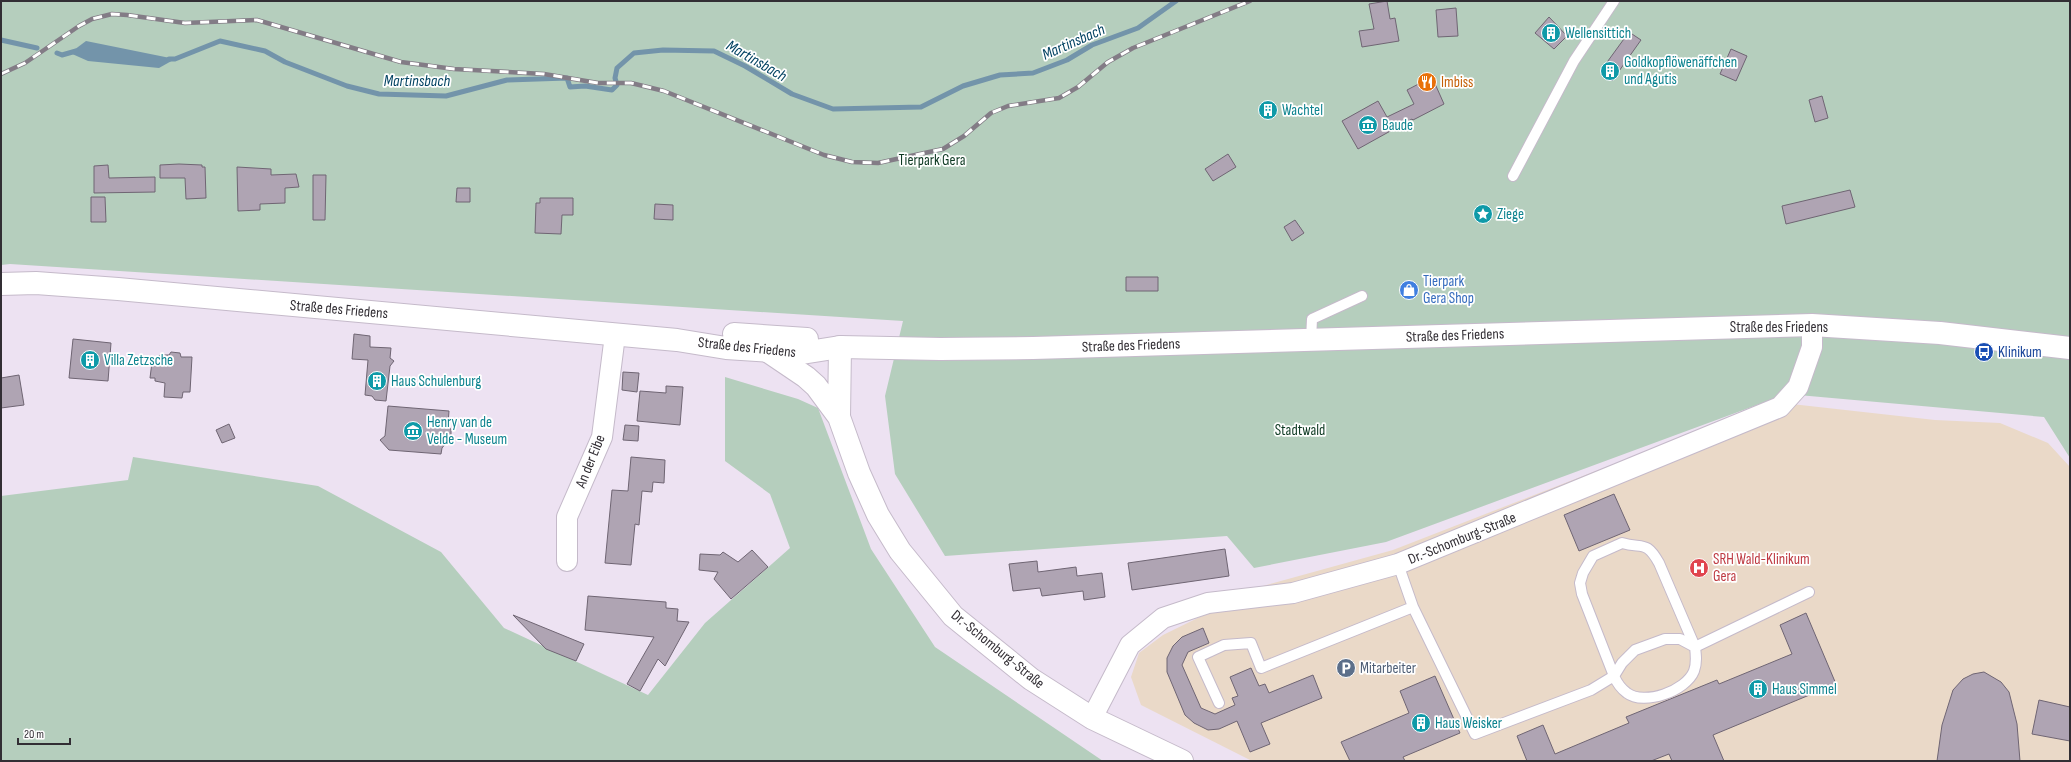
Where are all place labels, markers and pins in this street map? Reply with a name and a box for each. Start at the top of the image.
building icon: Wellensittich [1540,22,1562,44]
place label: Wellensittich [1565,24,1631,43]
place label: Goldkopflöwenäffchen und Agutis [1624,53,1737,89]
building icon: Goldkopflöwenäffchen und Agutis [1599,60,1621,82]
restaurant icon: Imbiss [1416,71,1438,93]
place label: Imbiss [1441,73,1473,92]
building icon: Wachtel [1257,99,1279,121]
place label: Wachtel [1282,101,1323,120]
museum icon: Baude [1357,114,1379,136]
place label: Baude [1382,116,1413,135]
place icon: Ziege [1472,203,1494,225]
place label: Ziege [1497,205,1524,224]
place label: Tierpark Gera Shop [1423,272,1474,308]
shop icon: Tierpark Gera Shop [1398,279,1420,301]
bus stop icon: Klinikum [1973,341,1995,363]
place label: Klinikum [1998,343,2042,362]
building icon: Villa Zetzsche [79,349,101,371]
place label: Villa Zetzsche [104,351,173,370]
building icon: Haus Schulenburg [366,370,388,392]
place label: Haus Schulenburg [391,372,481,391]
place label: Henry van de Velde - Museum [427,413,507,449]
museum icon: Henry van de Velde - Museum [402,420,424,442]
place label: SRH Wald-Klinikum Gera [1713,550,1810,586]
hospital icon: SRH Wald-Klinikum Gera [1688,557,1710,579]
parking icon: Mitarbeiter [1335,657,1357,679]
place label: Mitarbeiter [1360,659,1417,678]
building icon: Haus Simmel [1747,678,1769,700]
place label: Haus Simmel [1772,680,1837,699]
building icon: Haus Weisker [1410,712,1432,734]
place label: Haus Weisker [1435,714,1503,733]

